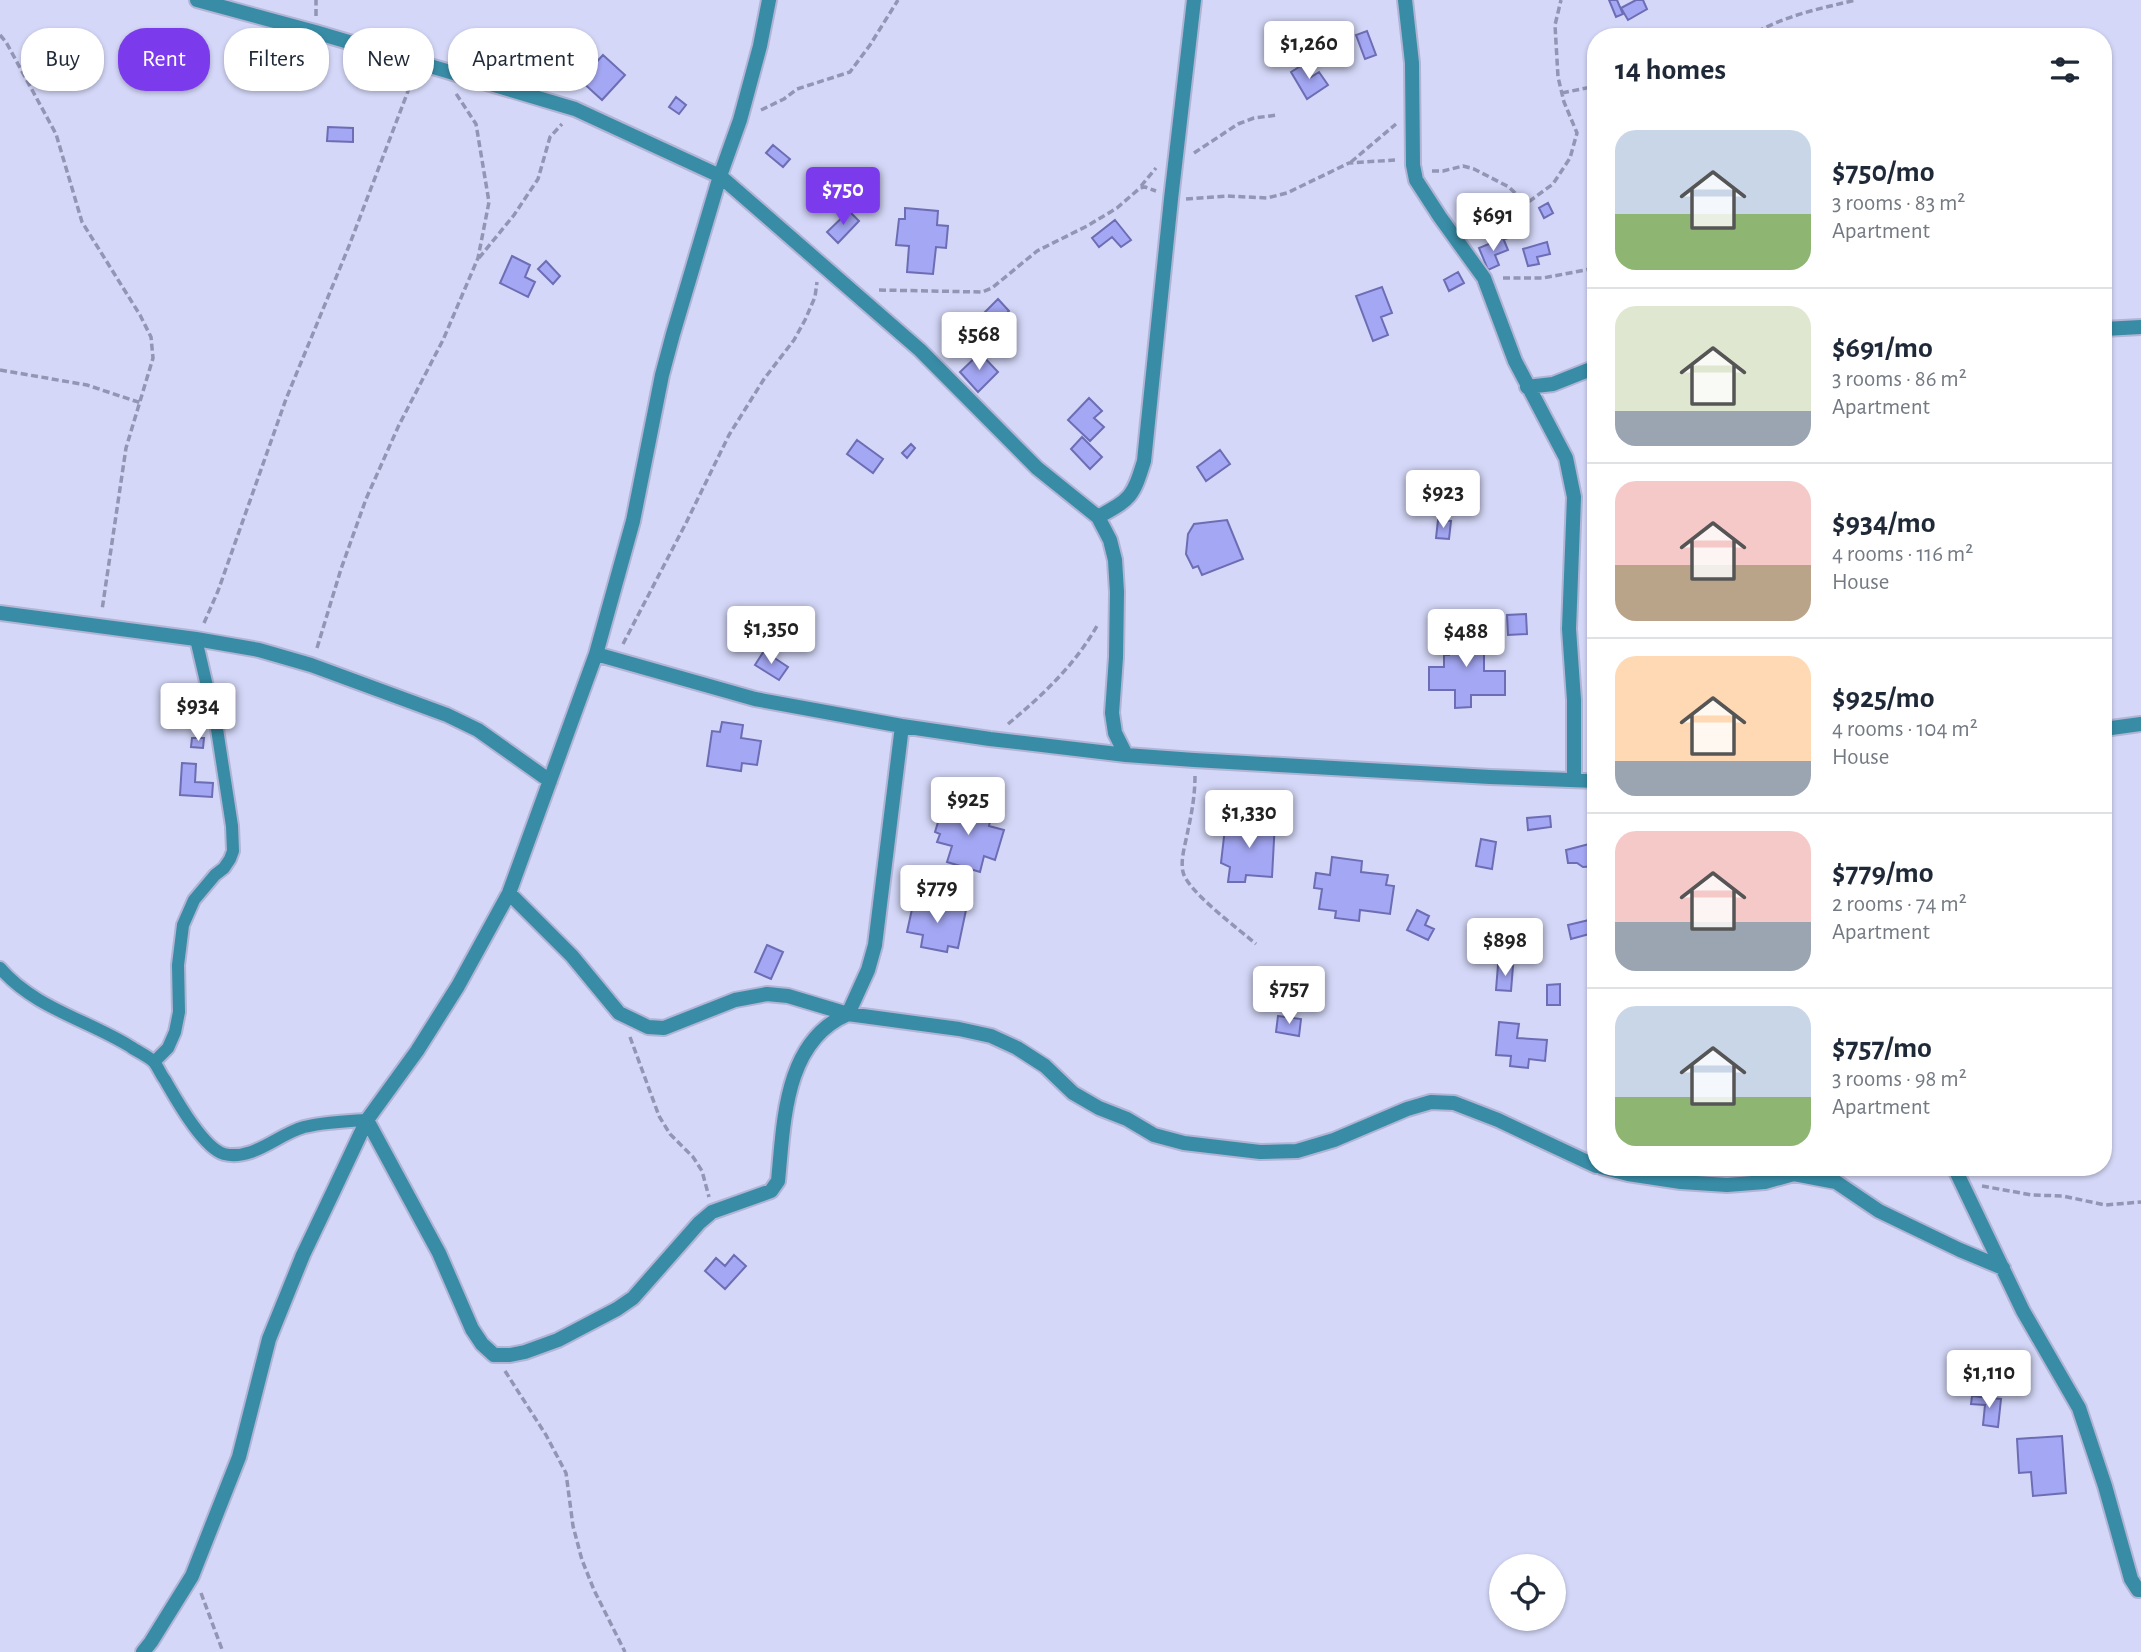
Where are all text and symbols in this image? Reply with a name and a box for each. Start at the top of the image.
pin: $1,260 [1252,22,1366,81]
chip: Buy [21,28,104,91]
chip: Rent [118,28,210,91]
chip: Filters [224,28,329,91]
chip: New [343,28,434,91]
chip: Apartment [448,28,598,91]
text: $1,260 [1280,32,1338,55]
icon: filters [2046,51,2084,89]
text: 14 homes [1615,55,1726,85]
text: $750/mo [1832,157,1935,187]
icon: home [1671,158,1755,242]
pin: $750 [802,168,884,227]
text: $750 [822,178,864,201]
text: 3 rooms · 83 m² [1832,192,1965,215]
pin: $691 [1452,194,1534,253]
text: $691 [1473,204,1513,227]
text: Apartment [1832,220,1930,243]
pin: $568 [938,312,1020,372]
text: $568 [958,323,1000,346]
text: $691/mo [1832,333,1933,363]
icon: home [1671,334,1755,418]
text: 3 rooms · 86 m² [1832,368,1967,391]
text: Apartment [1832,396,1930,419]
pin: $923 [1402,470,1484,530]
text: $923 [1422,481,1464,504]
text: $934/mo [1832,508,1936,538]
icon: home [1671,509,1755,593]
text: 4 rooms · 116 m² [1832,543,1973,566]
text: House [1832,571,1889,594]
pin: $1,350 [714,606,828,666]
pin: $488 [1425,610,1507,669]
text: $1,350 [743,617,799,640]
text: $488 [1444,620,1488,643]
text: $925/mo [1832,683,1935,713]
pin: $934 [157,684,239,743]
icon: home [1671,684,1755,768]
text: $934 [177,694,219,717]
text: 4 rooms · 104 m² [1832,718,1978,741]
text: House [1832,746,1889,769]
pin: $925 [927,778,1009,837]
text: $925 [947,788,989,811]
pin: $1,330 [1192,790,1306,850]
text: $1,330 [1221,801,1277,824]
text: $779/mo [1832,858,1933,888]
icon: home [1671,859,1755,943]
pin: $779 [896,866,978,925]
text: $779 [916,876,958,899]
text: 2 rooms · 74 m² [1832,893,1967,916]
pin: $898 [1464,918,1546,978]
text: Apartment [1832,921,1930,944]
text: $898 [1483,929,1527,952]
pin: $757 [1248,967,1330,1026]
text: $757 [1269,977,1309,1000]
text: $757/mo [1832,1033,1932,1063]
icon: home [1671,1034,1755,1118]
text: 3 rooms · 98 m² [1832,1068,1967,1091]
text: Apartment [1832,1096,1930,1119]
pin: $1,110 [1932,1350,2046,1410]
text: $1,110 [1963,1361,2015,1384]
map controls [1489,1554,1566,1631]
button: locate [1489,1554,1566,1631]

